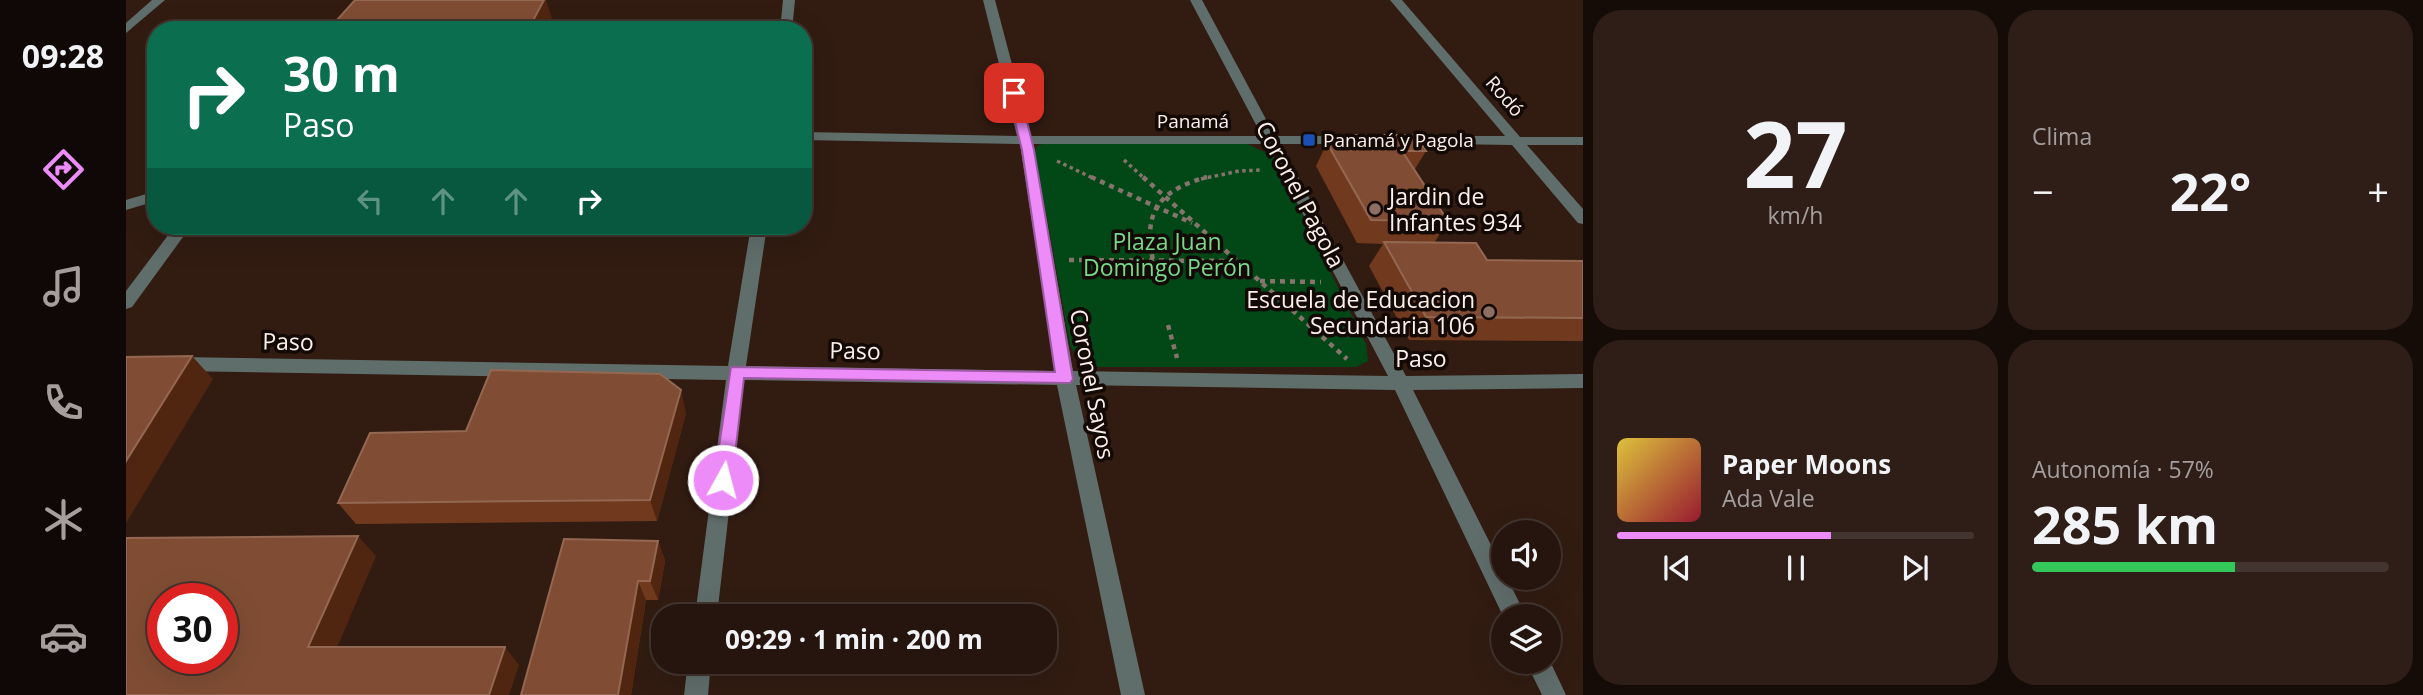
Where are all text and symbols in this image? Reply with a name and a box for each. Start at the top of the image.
text: 09:28 [22,34,104,77]
text: 30 m [283,40,400,106]
icon: right [168,49,259,140]
pin [984,63,1044,123]
street label: Rodó [1480,70,1530,122]
icon: arrive [995,74,1033,112]
text: 27 [1743,91,1848,215]
text: Paso [283,103,355,146]
street label: Panamá [1157,108,1229,134]
street label: Coronel Pagola [1249,115,1353,273]
text: Clima [2032,120,2092,152]
place label: Panamá y Pagola [1323,127,1474,153]
marker: Panamá y Pagola [1301,132,1317,148]
icon: directions [39,145,88,194]
text: 22° [2170,155,2251,226]
text: − [2032,165,2054,217]
text: + [2367,165,2389,217]
place label: Jardin de Infantes 934 [1387,180,1522,238]
icon: left [351,182,389,220]
icon: ahead [424,182,462,220]
icon: ahead [497,182,535,220]
icon: right [570,182,608,220]
text: km/h [1768,199,1823,231]
marker: Jardin de Infantes 934 [1367,201,1383,217]
park label: Plaza Juan Domingo Perón [1083,225,1251,283]
icon: music [39,262,88,311]
place label: Escuela de Educacion Secundaria 106 [1246,283,1475,341]
marker: Escuela de Educacion Secundaria 106 [1481,304,1497,320]
street label: Coronel Sayos [1063,306,1123,462]
street label: Paso [262,325,314,357]
street label: Paso [829,334,881,366]
street label: Paso [1395,342,1447,374]
icon: phone [39,378,88,427]
position arrow [686,443,760,517]
text: Paper Moons [1722,446,1891,482]
text: Autonomía · 57% [2032,453,2214,485]
text: Ada Vale [1722,482,1815,514]
text: 285 km [2032,488,2218,559]
icon: climate [39,495,88,544]
map controls [1491,520,1561,674]
button: sound [1491,520,1561,590]
icon: previous [1658,549,1696,587]
icon: pause [1777,549,1815,587]
icon: next [1896,549,1934,587]
speed limit sign: 30 [147,583,238,674]
button: layers [1491,604,1561,674]
icon: car [39,612,88,661]
text: 09:29 · 1 min · 200 m [725,621,983,657]

